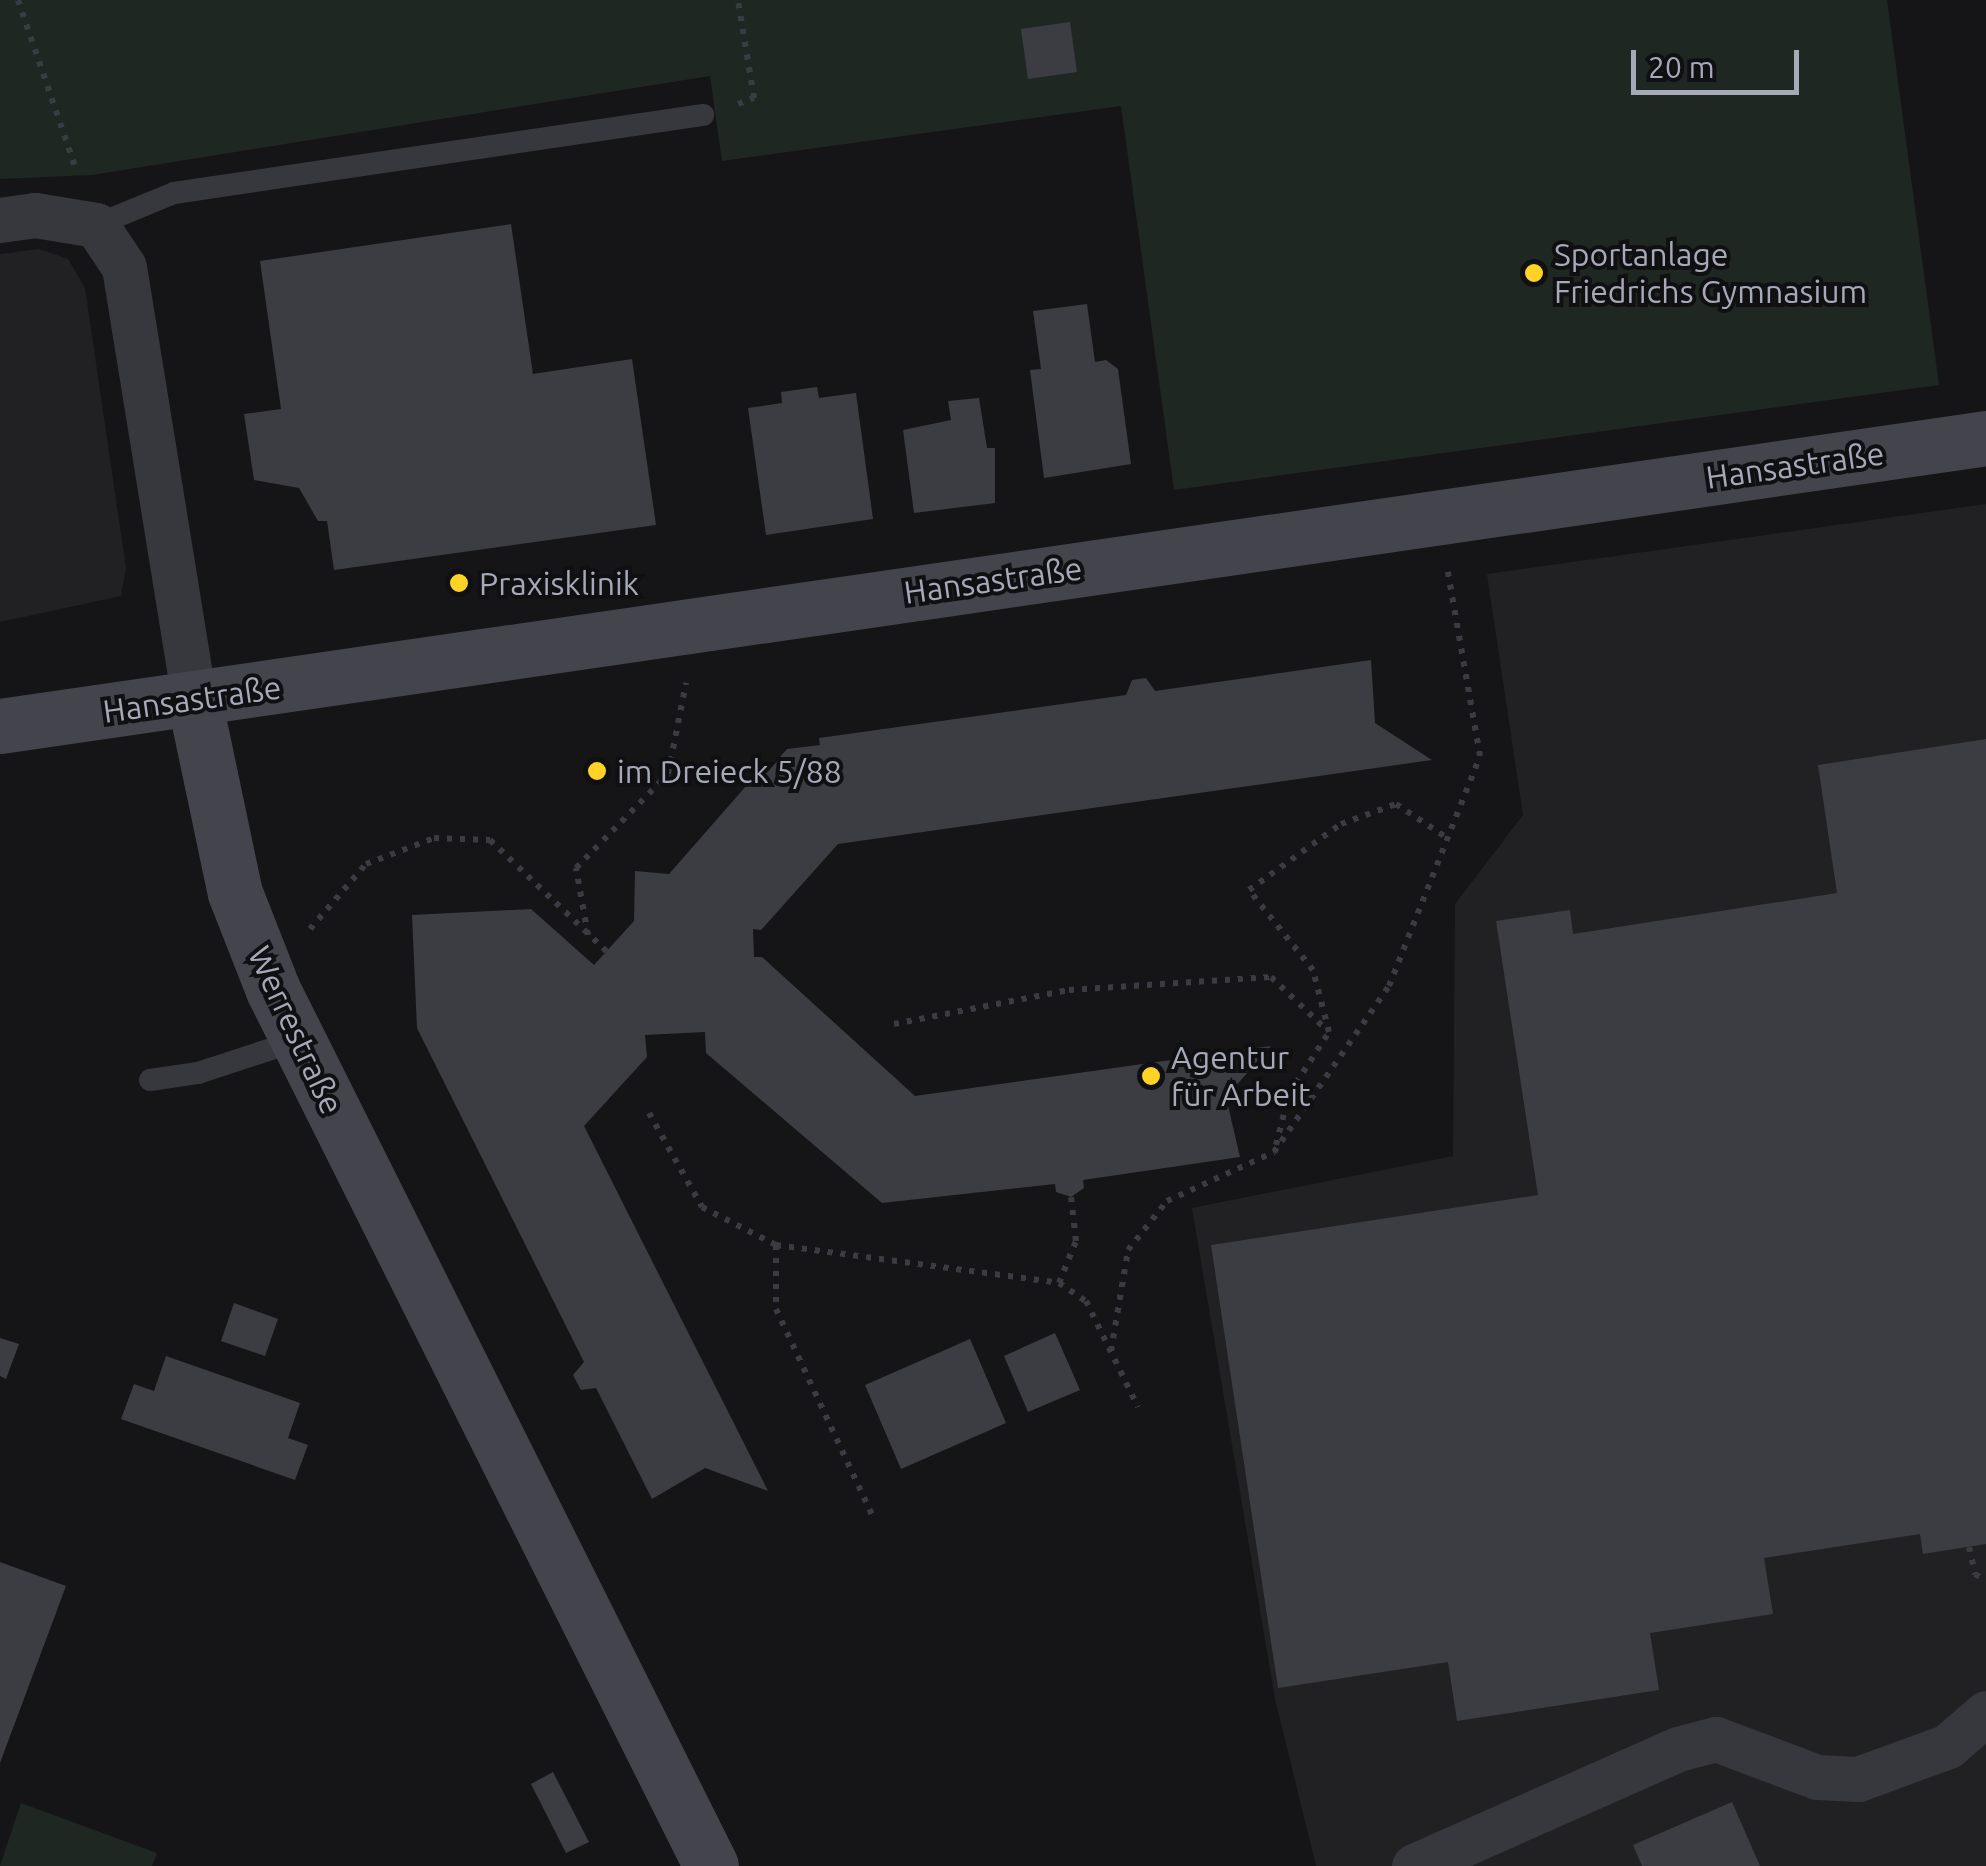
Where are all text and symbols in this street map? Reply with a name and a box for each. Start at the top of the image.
scale bar [1636,30,1804,92]
text: 20 m [1648,50,1715,84]
place label: Sportanlage Friedrichs Gymnasium [1554,236,1867,311]
marker: Sportanlage Friedrichs Gymnasium [1523,262,1545,284]
street label: Hansastraße [1704,434,1886,496]
street label: Hansastraße [902,549,1084,611]
place label: Praxisklinik [479,564,639,602]
marker: Praxisklinik [448,572,470,594]
street label: Hansastraße [101,668,283,730]
place label: im Dreieck 5/88 [617,752,842,790]
marker: im Dreieck 5/88 [586,760,608,782]
street label: Werrestraße [240,940,352,1120]
place label: Agentur für Arbeit [1171,1039,1311,1114]
marker: Agentur für Arbeit [1140,1065,1162,1087]

